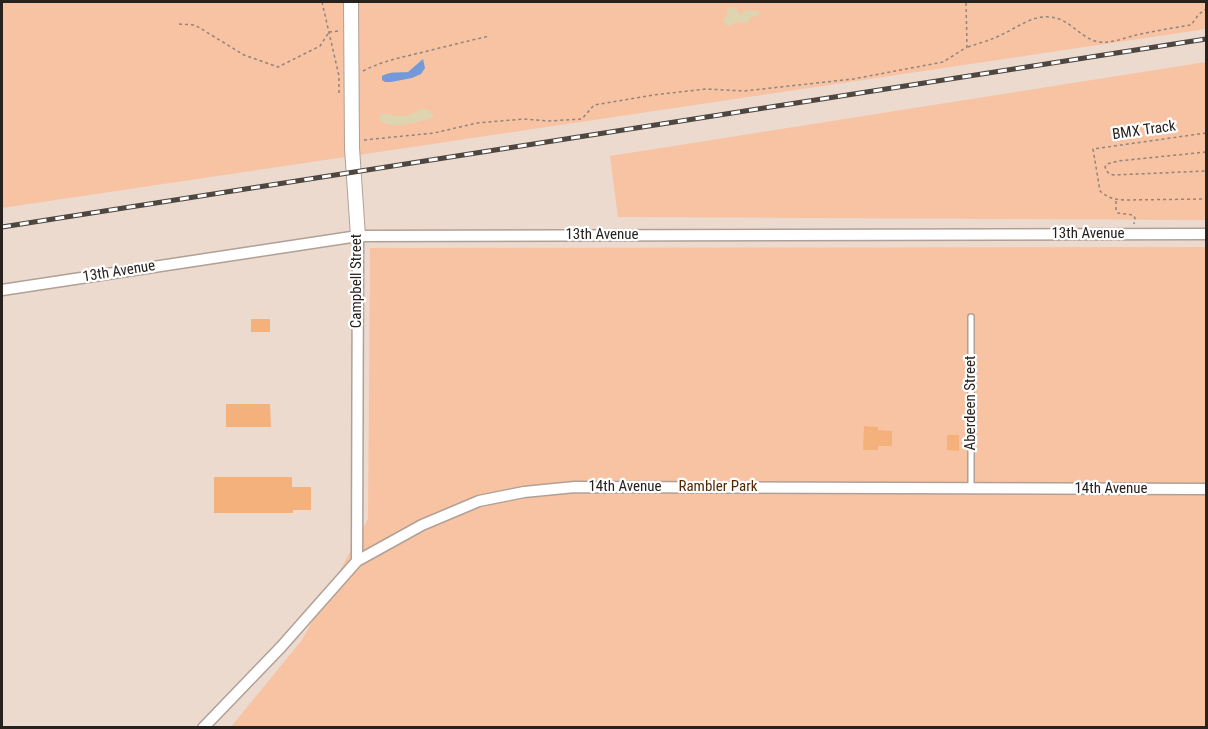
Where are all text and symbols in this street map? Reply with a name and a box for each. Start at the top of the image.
street label: BMX Track [1111,118,1177,144]
street label: 13th Avenue [1051,225,1125,243]
street label: 13th Avenue [565,226,639,244]
street label: Campbell Street [348,234,366,328]
street label: 13th Avenue [81,257,157,287]
street label: Aberdeen Street [962,356,980,450]
street label: 14th Avenue [588,478,662,496]
park label: Rambler Park [678,478,758,496]
street label: 14th Avenue [1074,480,1148,498]

